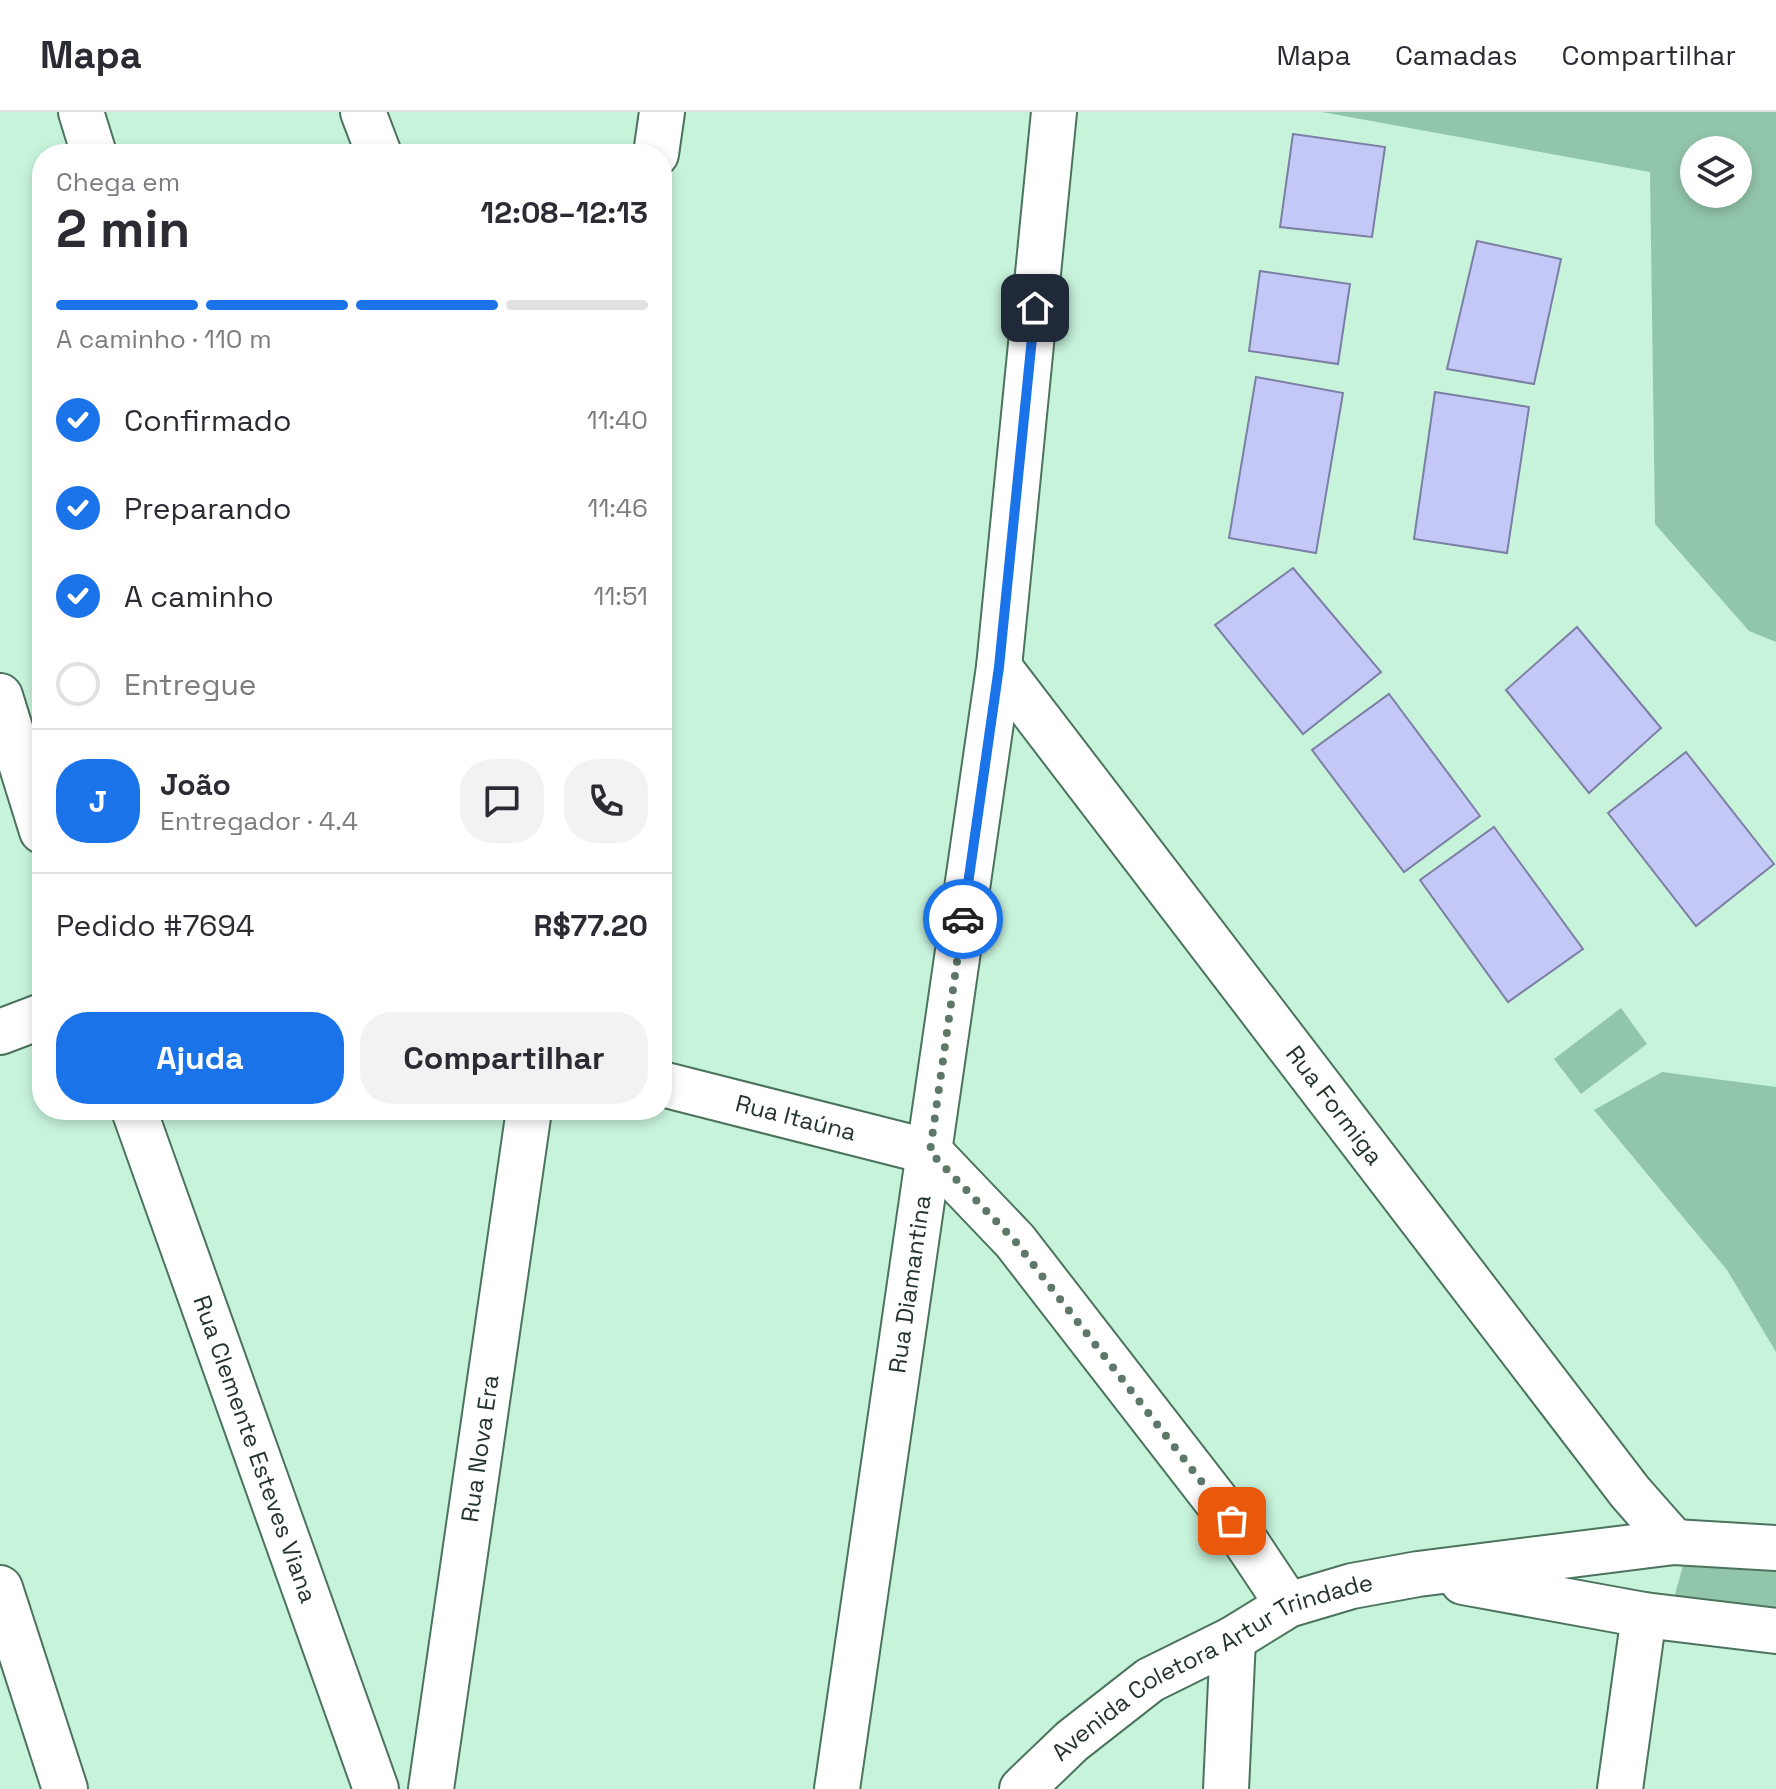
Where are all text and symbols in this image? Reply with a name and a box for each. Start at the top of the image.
text: Mapa [40,31,142,79]
text: Mapa [1276,37,1351,73]
text: Camadas [1395,37,1518,73]
text: Compartilhar [1562,37,1736,73]
map controls [1680,136,1752,208]
button: layers [1680,136,1752,208]
text: Chega em [56,165,180,199]
text: 12:08–12:13 [481,193,648,232]
text: 2 min [56,196,190,262]
pin [1001,274,1069,342]
icon: home [1013,286,1057,330]
text: A caminho · 110 m [56,322,272,356]
icon: check [56,398,100,442]
text: Confirmado [124,401,291,440]
text: 11:40 [587,403,648,437]
icon: check [56,486,100,530]
text: Preparando [124,489,291,528]
text: 11:46 [588,491,648,525]
icon: check [56,574,100,618]
text: A caminho [124,577,274,616]
text: 11:51 [594,579,648,613]
text: Entregue [124,665,257,704]
button: chat [460,759,544,843]
button: phone [564,759,648,843]
text: João [160,765,231,804]
text: J [89,782,107,821]
text: Entregador · 4.4 [160,804,358,838]
courier [923,879,1003,959]
icon: car [941,897,985,941]
text: Pedido #7694 [56,906,255,945]
text: R$77.20 [533,906,648,945]
button: Ajuda [56,1012,344,1104]
button: Compartilhar [360,1012,648,1104]
street label: Rua Formiga [1279,1039,1390,1171]
street label: Rua Itaúna [732,1087,860,1148]
street label: Rua Diamantina [881,1193,938,1375]
street label: Rua Clemente Esteves Viana [186,1291,324,1607]
street label: Rua Nova Era [454,1372,506,1524]
pin [1198,1487,1266,1555]
icon: bag [1210,1499,1254,1543]
street label: Avenida Coletora Artur Trindade [1045,1567,1375,1767]

